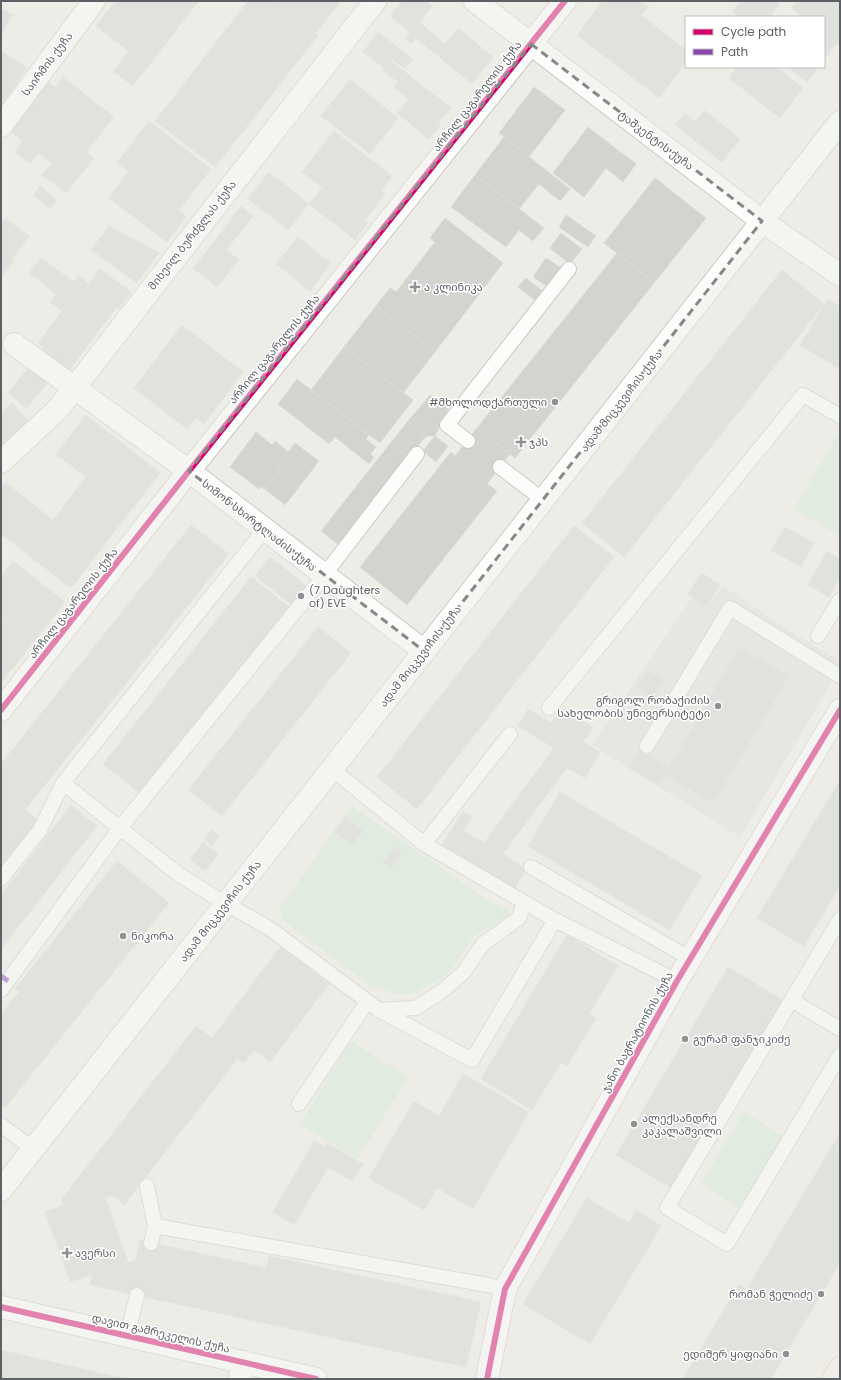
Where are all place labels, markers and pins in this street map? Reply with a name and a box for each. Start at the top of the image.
place label: ა კლინიკა [424,279,483,295]
marker: ა კლინიკა [409,281,421,293]
place label: #მხოლოდქართული [429,394,547,410]
marker: #მხოლოდქართული [550,397,560,407]
place label: ჯპს [529,434,549,450]
marker: ჯპს [516,437,526,447]
place label: (7 Daughters of) EVE [309,582,381,611]
marker: (7 Daughters of) EVE [296,591,306,601]
place label: გრიგოლ რობაქიძის სახელობის უნივერსიტეტი [557,692,710,721]
marker: გრიგოლ რობაქიძის სახელობის უნივერსიტეტი [713,701,723,711]
place label: ნიკორა [131,928,174,944]
marker: ნიკორა [118,931,128,941]
place label: გურამ ფანჯიკიძე [693,1031,790,1047]
marker: გურამ ფანჯიკიძე [680,1034,690,1044]
place label: ალექსანდრე კაკალაშვილი [642,1110,722,1139]
marker: ალექსანდრე კაკალაშვილი [629,1119,639,1129]
place label: ავერსი [75,1245,115,1261]
marker: ავერსი [62,1248,72,1258]
place label: რომან ჭელიძე [729,1286,813,1302]
marker: რომან ჭელიძე [816,1289,826,1299]
place label: ედიშერ ყიფიანი [683,1346,778,1362]
marker: ედიშერ ყიფიანი [781,1349,791,1359]

